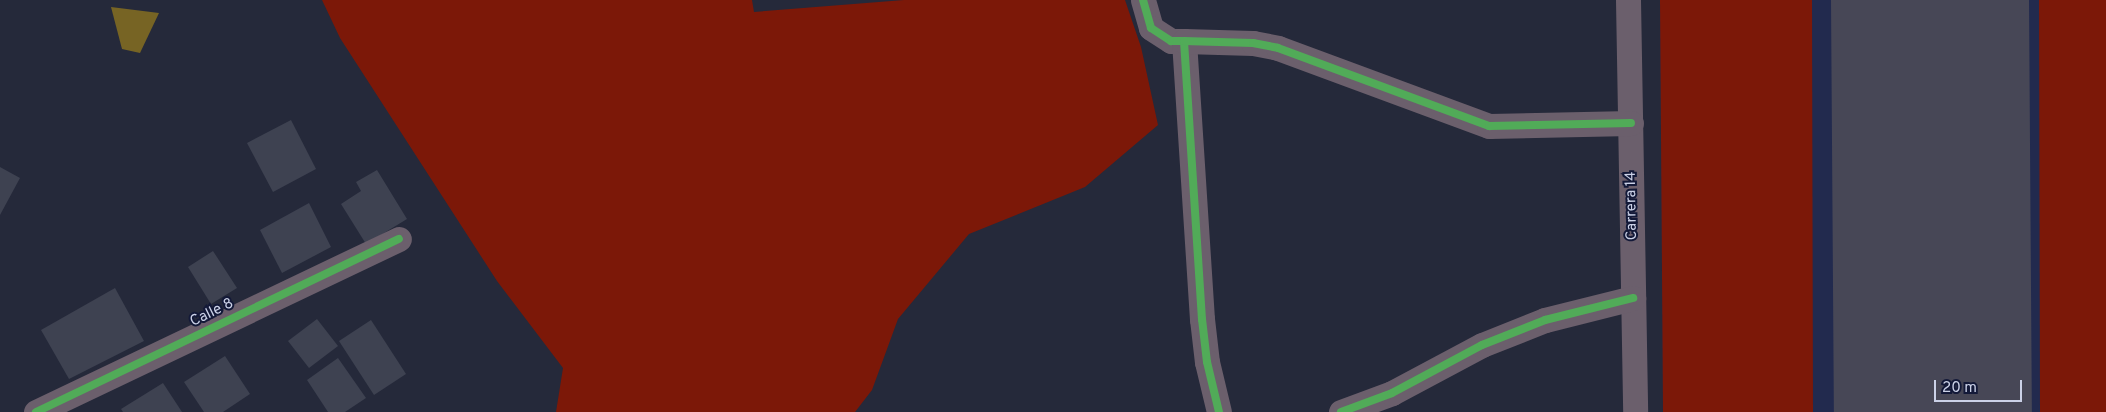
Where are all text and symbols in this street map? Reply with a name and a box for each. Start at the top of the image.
street label: Carrera 14 [1622,171,1642,241]
street label: Calle 8 [187,295,237,331]
scale bar [1936,370,2024,402]
text: 20 m [1942,379,1977,398]

